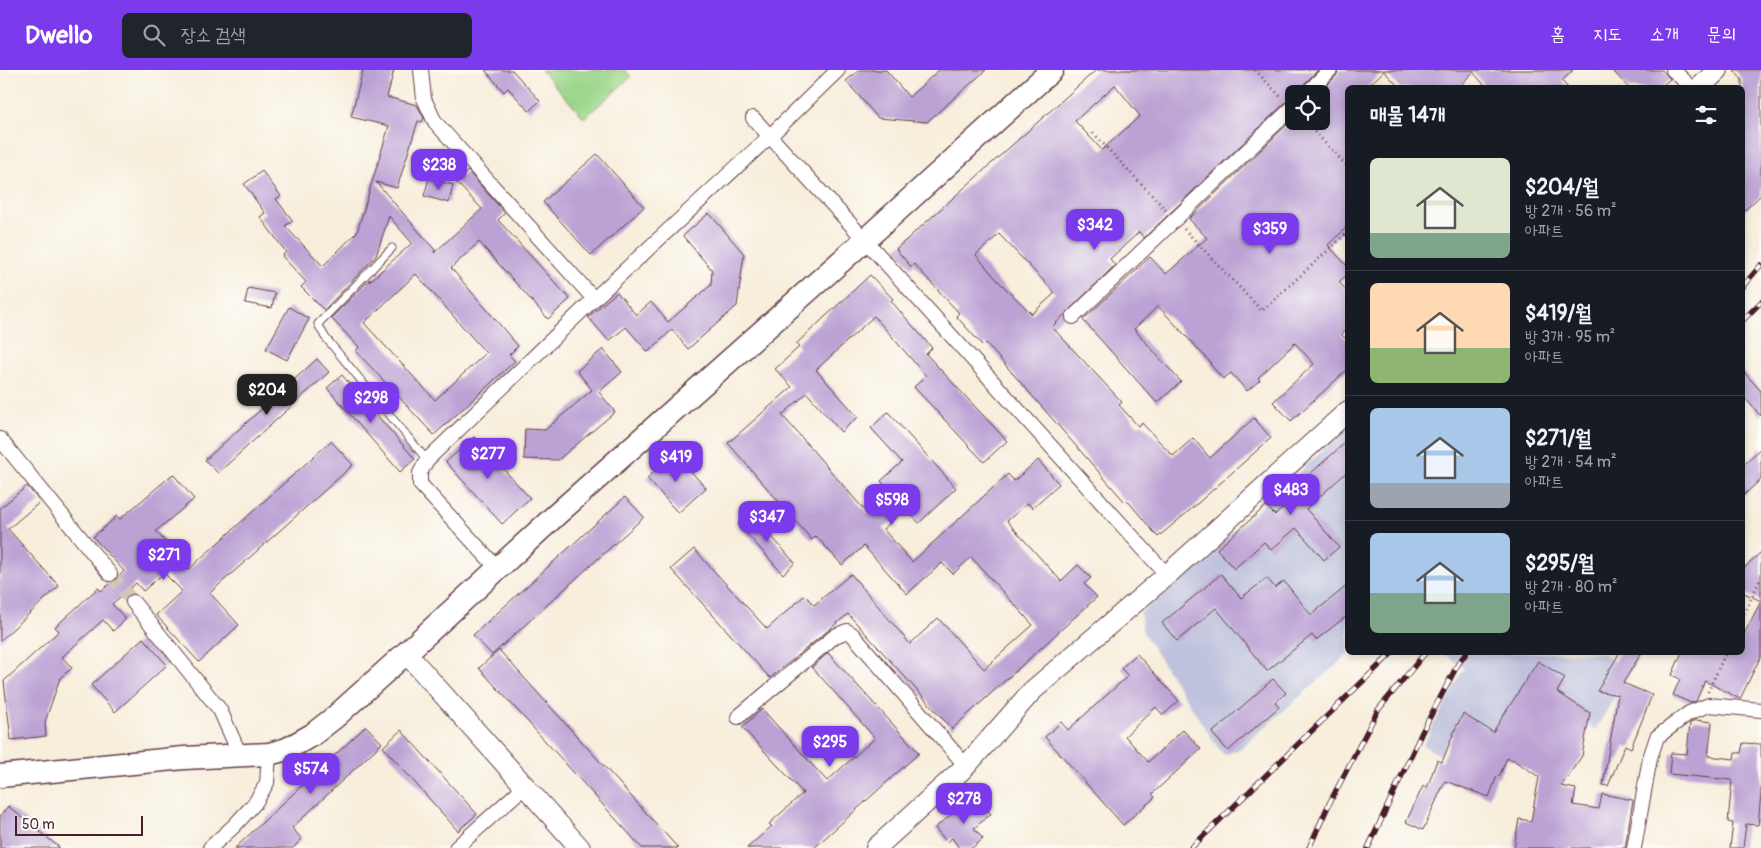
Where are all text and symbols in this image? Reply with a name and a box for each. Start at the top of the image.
search box [122,13,472,58]
text: Dwello [25,21,92,50]
icon: search [140,21,168,49]
text: 장소 검색 [180,23,246,47]
text: 홈 [1551,23,1565,46]
text: 지도 [1593,23,1622,46]
text: 소개 [1650,23,1679,46]
text: 문의 [1707,23,1736,46]
map controls [1285,85,1330,130]
button: locate [1285,85,1330,130]
icon: filters [1692,101,1720,129]
text: 매물 14개 [1370,102,1446,129]
pin: $238 [409,148,469,191]
text: $238 [422,155,456,175]
text: $204/월 [1525,174,1599,201]
icon: home [1410,178,1470,238]
text: 방 2개 · 56 m² [1525,201,1616,221]
pin: $342 [1065,208,1125,251]
pin: $359 [1240,212,1300,255]
text: $342 [1077,215,1113,235]
text: $359 [1253,219,1287,239]
text: 아파트 [1525,221,1564,241]
text: $419/월 [1525,300,1592,327]
icon: home [1410,303,1470,363]
text: 방 3개 · 95 m² [1525,327,1615,347]
text: 아파트 [1525,347,1564,367]
pin: $204 [237,374,297,416]
text: $204 [248,380,286,400]
pin: $298 [341,382,401,424]
text: $298 [354,388,388,408]
text: $271/월 [1525,425,1592,452]
icon: home [1410,428,1470,488]
pin: $277 [458,438,518,480]
pin: $419 [646,440,706,483]
text: $277 [471,444,505,464]
text: $419 [660,447,692,467]
text: 방 2개 · 54 m² [1525,452,1616,472]
text: 아파트 [1525,472,1564,492]
pin: $483 [1261,474,1321,516]
text: $483 [1274,480,1308,500]
pin: $598 [862,484,922,526]
text: $598 [875,490,909,510]
pin: $347 [737,500,797,543]
text: $347 [749,507,785,527]
pin: $271 [134,538,194,581]
text: $271 [148,545,180,565]
text: $295/월 [1525,550,1595,577]
icon: home [1410,553,1470,613]
text: 방 2개 · 80 m² [1525,577,1617,597]
text: 아파트 [1525,597,1564,617]
pin: $295 [800,726,860,768]
text: $295 [813,732,847,752]
pin: $574 [281,752,341,795]
text: $574 [293,759,329,779]
pin: $278 [934,782,994,825]
text: $278 [947,789,981,809]
scale bar [15,813,142,836]
text: 50 m [22,816,55,833]

